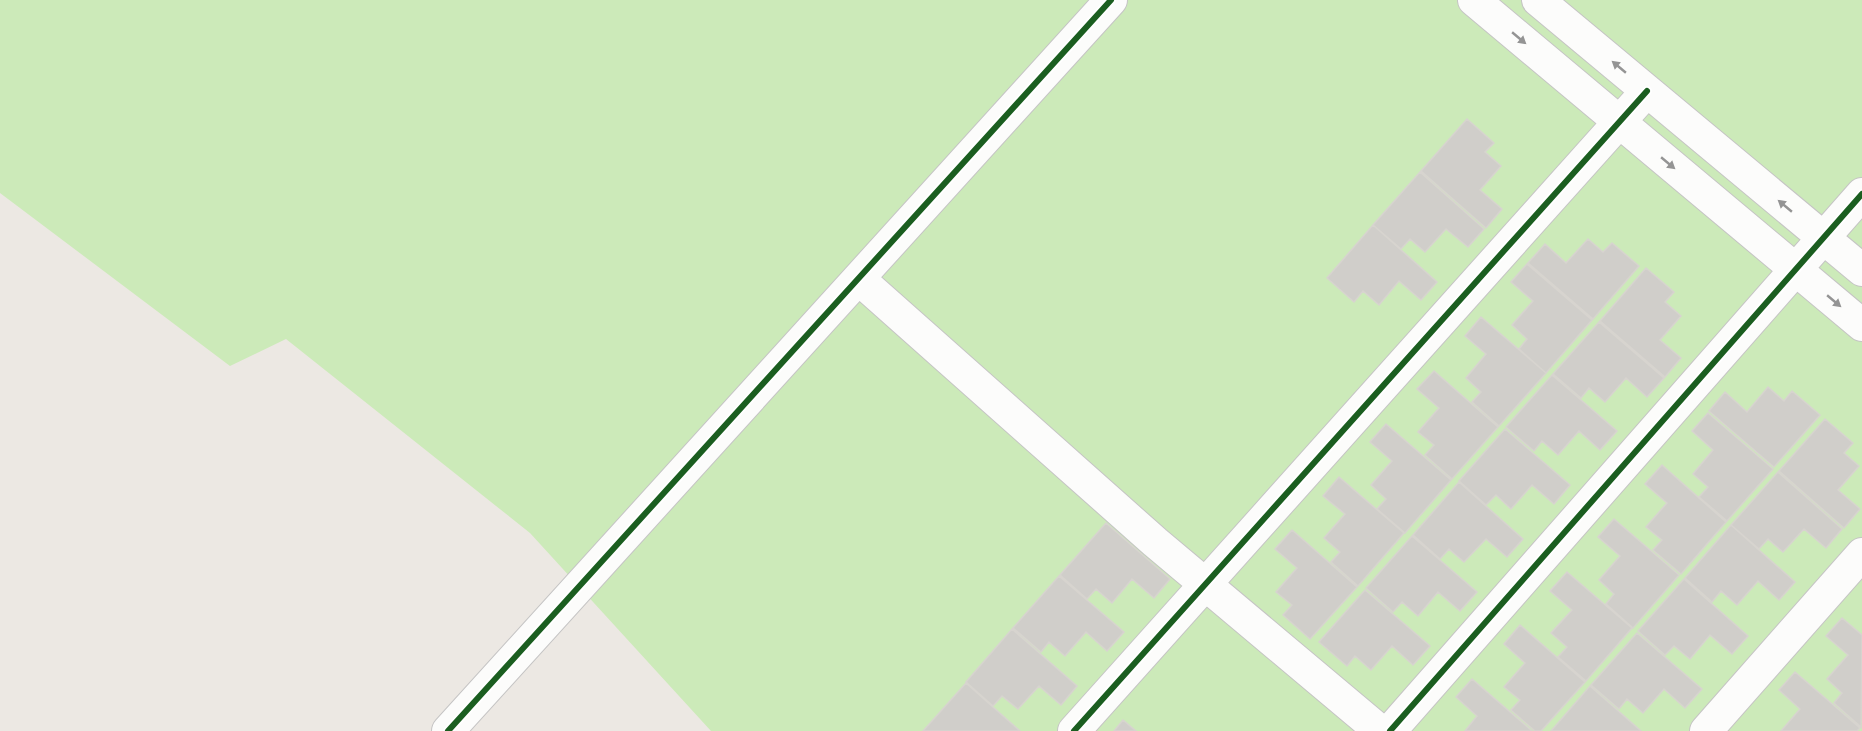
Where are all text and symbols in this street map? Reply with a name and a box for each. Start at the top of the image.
one-way arrow [1511,31,1526,43]
one-way arrow [1611,61,1627,74]
one-way arrow [1660,156,1675,169]
one-way arrow [1777,199,1793,212]
one-way arrow [1826,295,1842,308]

